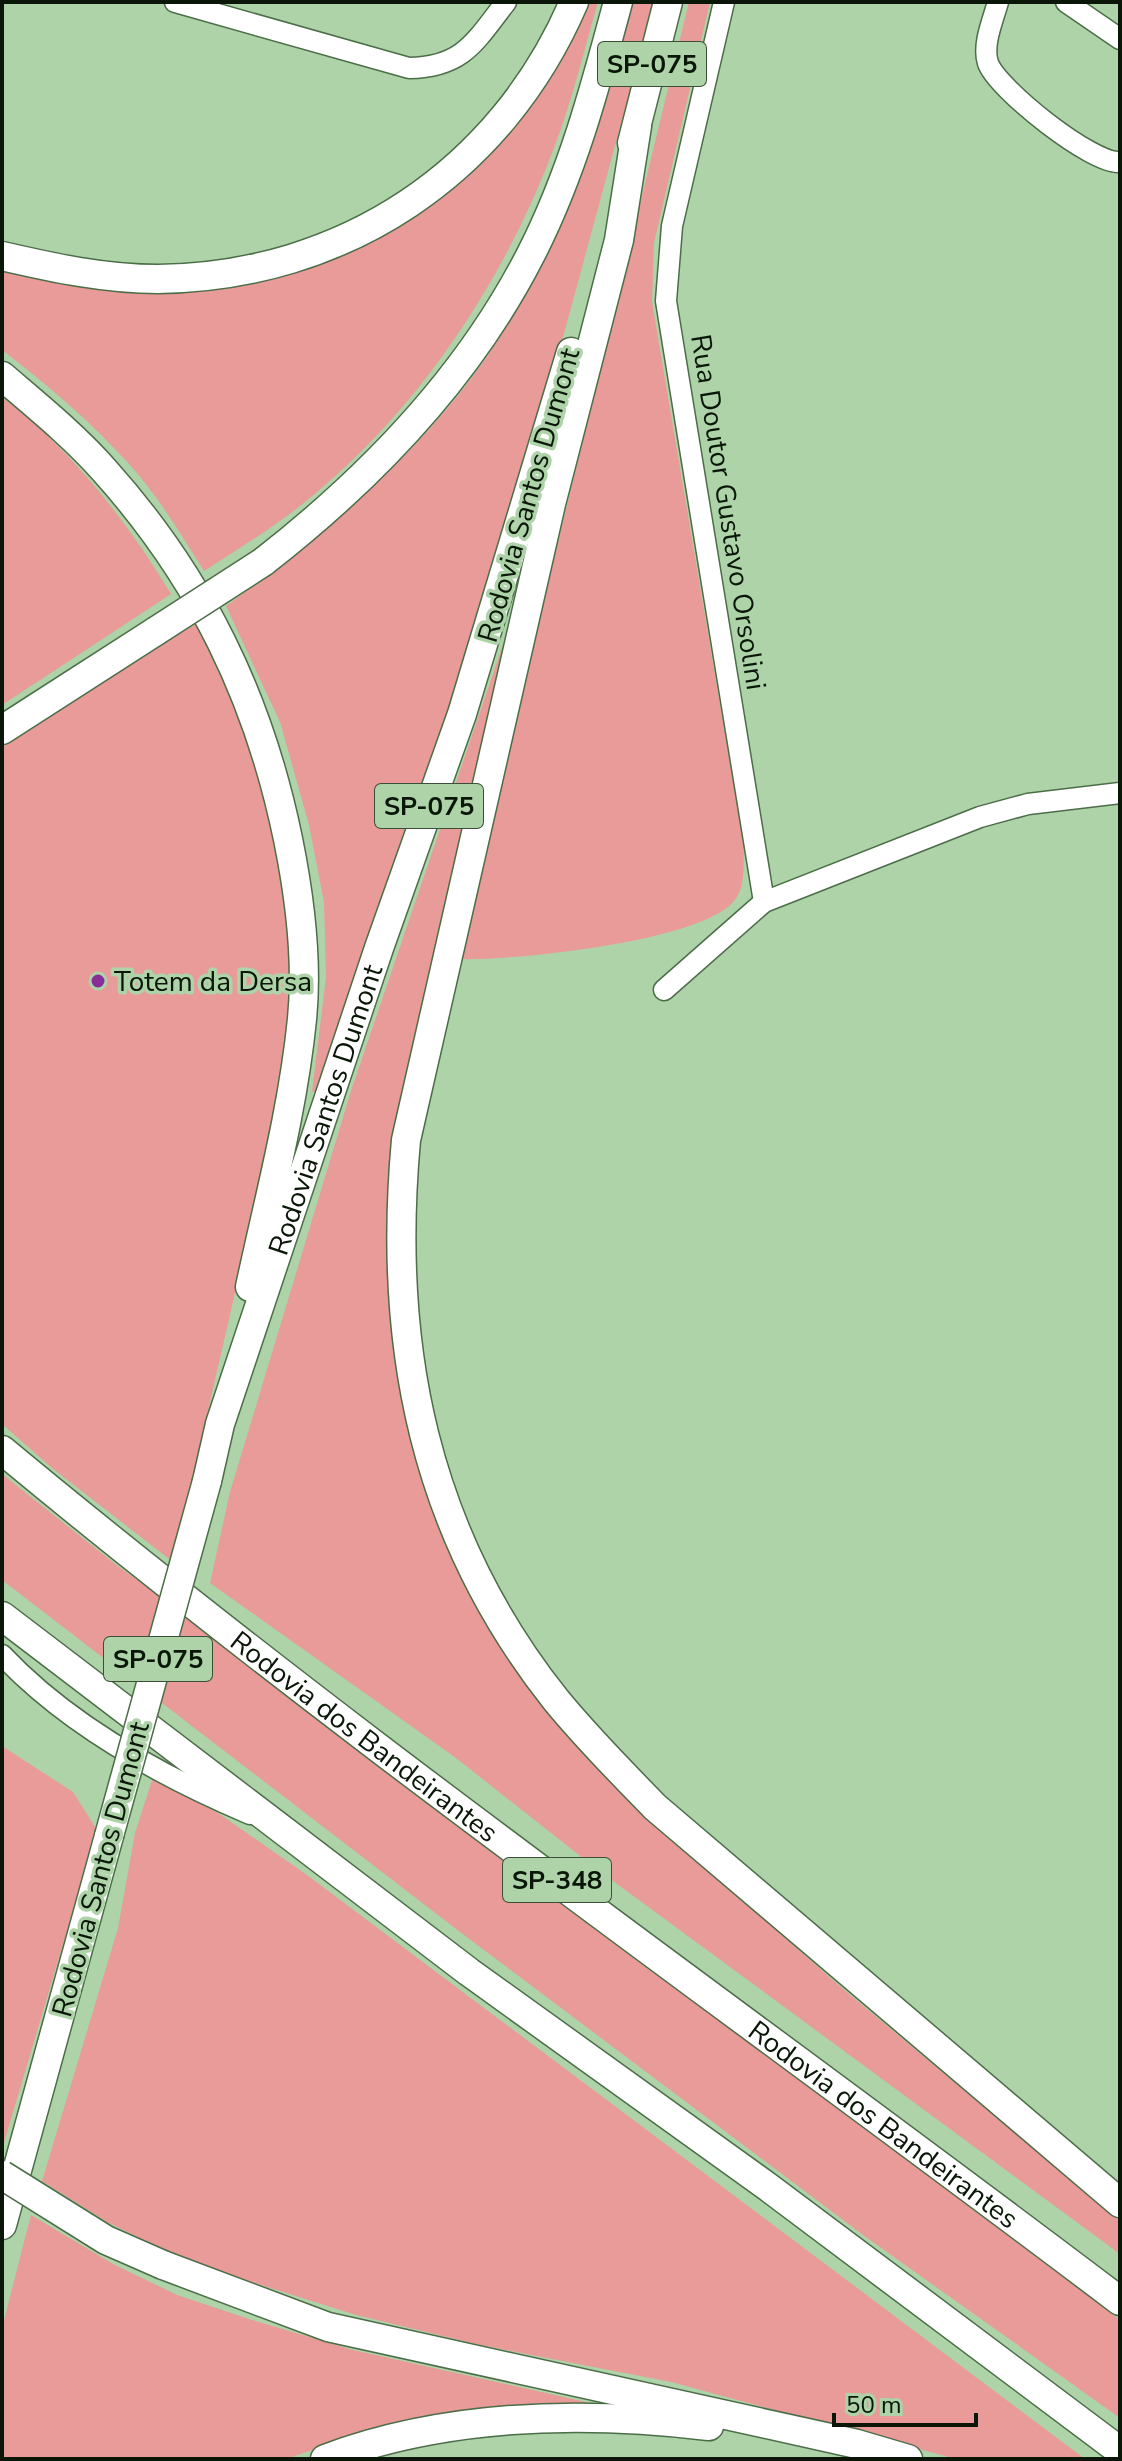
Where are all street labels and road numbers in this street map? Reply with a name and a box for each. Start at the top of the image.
road number: SP-075 [598,42,706,86]
street label: Rua Doutor Gustavo Orsolini [681,332,775,693]
street label: Rodovia Santos Dumont [469,344,589,647]
road number: SP-075 [375,784,483,828]
street label: Rodovia Santos Dumont [260,959,392,1260]
street label: Rodovia dos Bandeirantes [222,1623,505,1852]
road number: SP-075 [104,1637,212,1681]
street label: Rodovia Santos Dumont [43,1717,159,2021]
road number: SP-348 [503,1858,611,1902]
street label: Rodovia dos Bandeirantes [740,2012,1026,2238]

